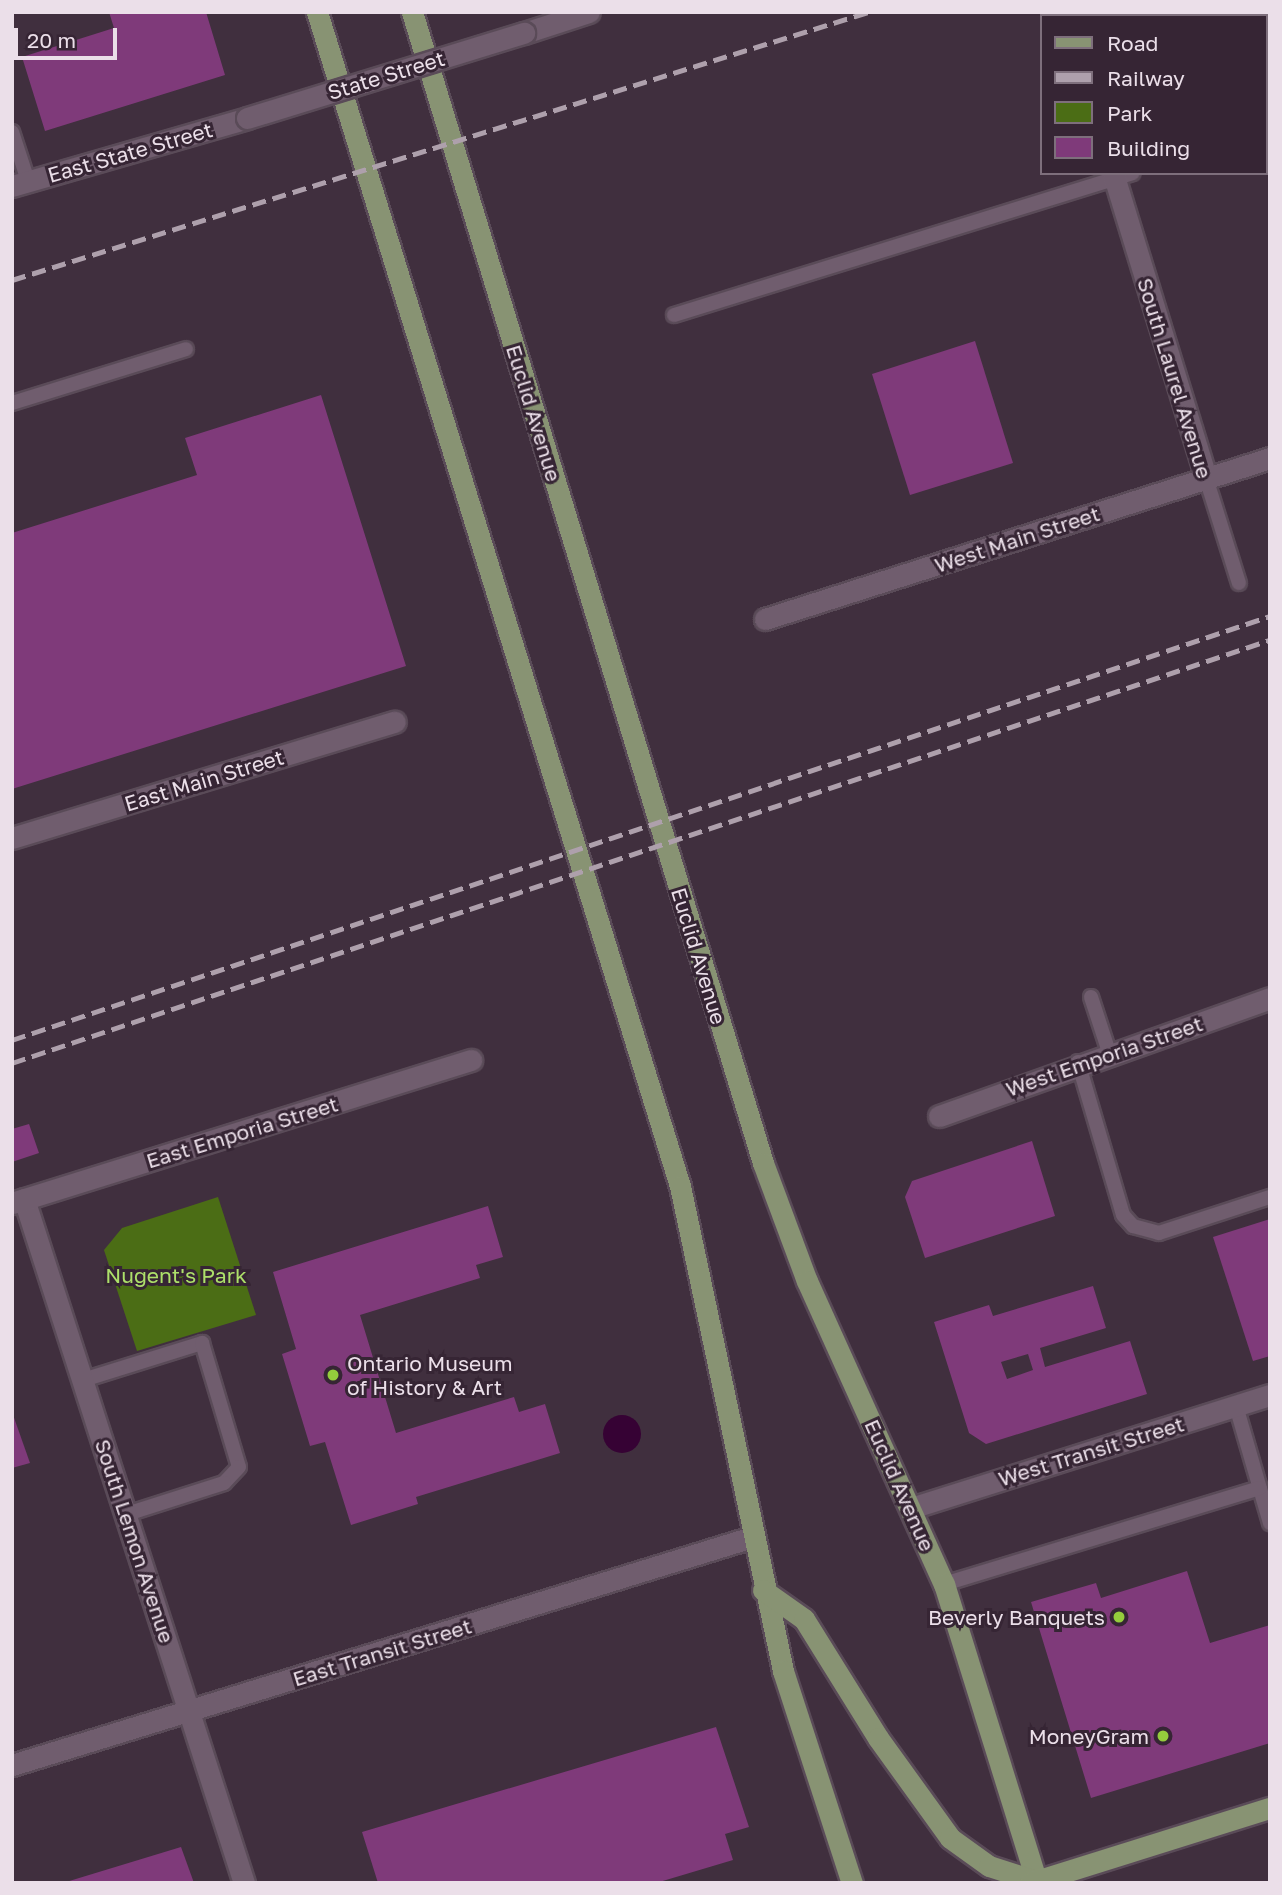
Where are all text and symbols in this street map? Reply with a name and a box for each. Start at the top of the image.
scale bar [18,14,121,58]
legend [1040,14,1268,175]
text: 20 m [27,27,76,53]
text: Road [1107,30,1158,56]
street label: State Street [324,45,448,105]
text: Railway [1107,65,1185,91]
text: Park [1107,100,1152,126]
street label: East State Street [45,116,215,188]
text: Building [1107,135,1190,161]
street label: South Laurel Avenue [1132,275,1218,481]
street label: Euclid Avenue [501,342,567,484]
street label: West Main Street [931,500,1103,578]
street label: East Main Street [121,744,287,816]
street label: Euclid Avenue [666,885,732,1027]
street label: West Emporia Street [1002,1011,1206,1101]
street label: East Emporia Street [143,1091,341,1173]
park label: Nugent's Park [105,1262,247,1288]
place label: Ontario Museum of History & Art [347,1350,513,1400]
marker: Ontario Museum of History & Art [325,1367,341,1383]
street label: West Transit Street [995,1411,1187,1491]
street label: Euclid Avenue [860,1415,940,1555]
street label: South Lemon Avenue [90,1436,180,1646]
place label: Beverly Banquets [928,1604,1105,1630]
marker: Beverly Banquets [1111,1609,1127,1625]
street label: East Transit Street [290,1613,474,1691]
place label: MoneyGram [1029,1723,1149,1749]
marker: MoneyGram [1155,1728,1171,1744]

